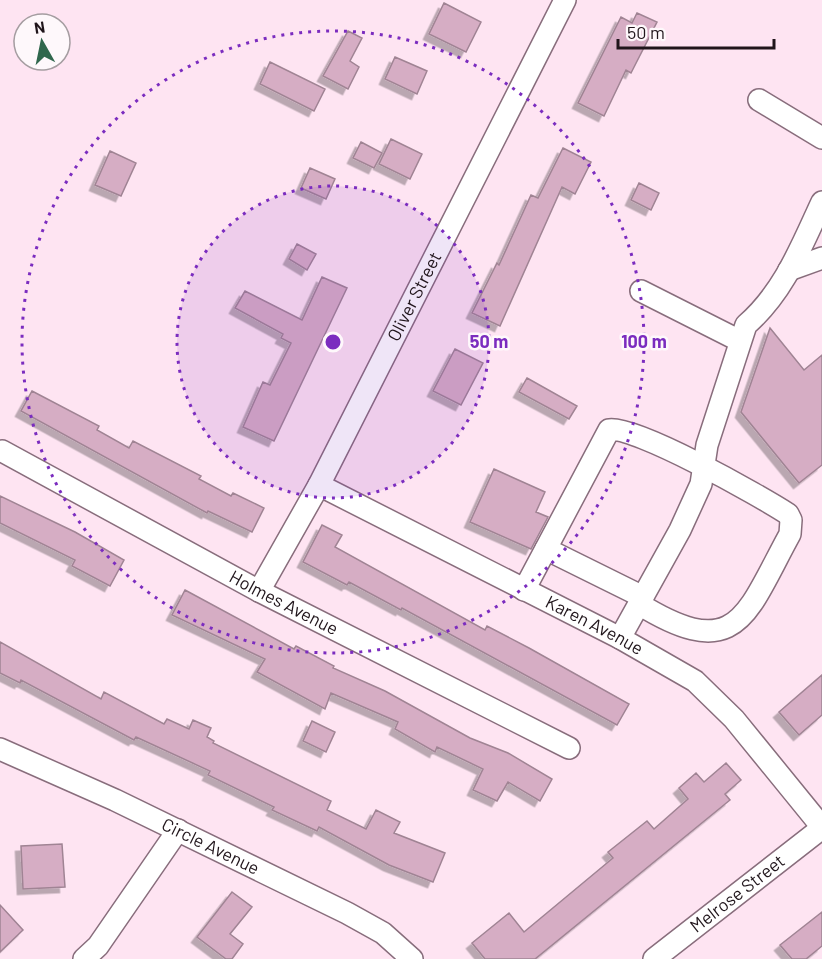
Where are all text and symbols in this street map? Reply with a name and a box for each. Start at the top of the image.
north arrow [12,12,72,72]
scale bar [618,12,774,50]
text: N [33,16,46,37]
text: 50 m [627,21,665,43]
street label: Oliver Street [382,248,445,344]
text: 50 m [470,330,508,352]
text: 100 m [621,330,667,352]
centre of rings [323,332,343,352]
street label: Holmes Avenue [226,565,342,639]
street label: Karen Avenue [542,590,647,659]
street label: Circle Avenue [158,813,263,879]
street label: Melrose Street [685,849,789,937]

